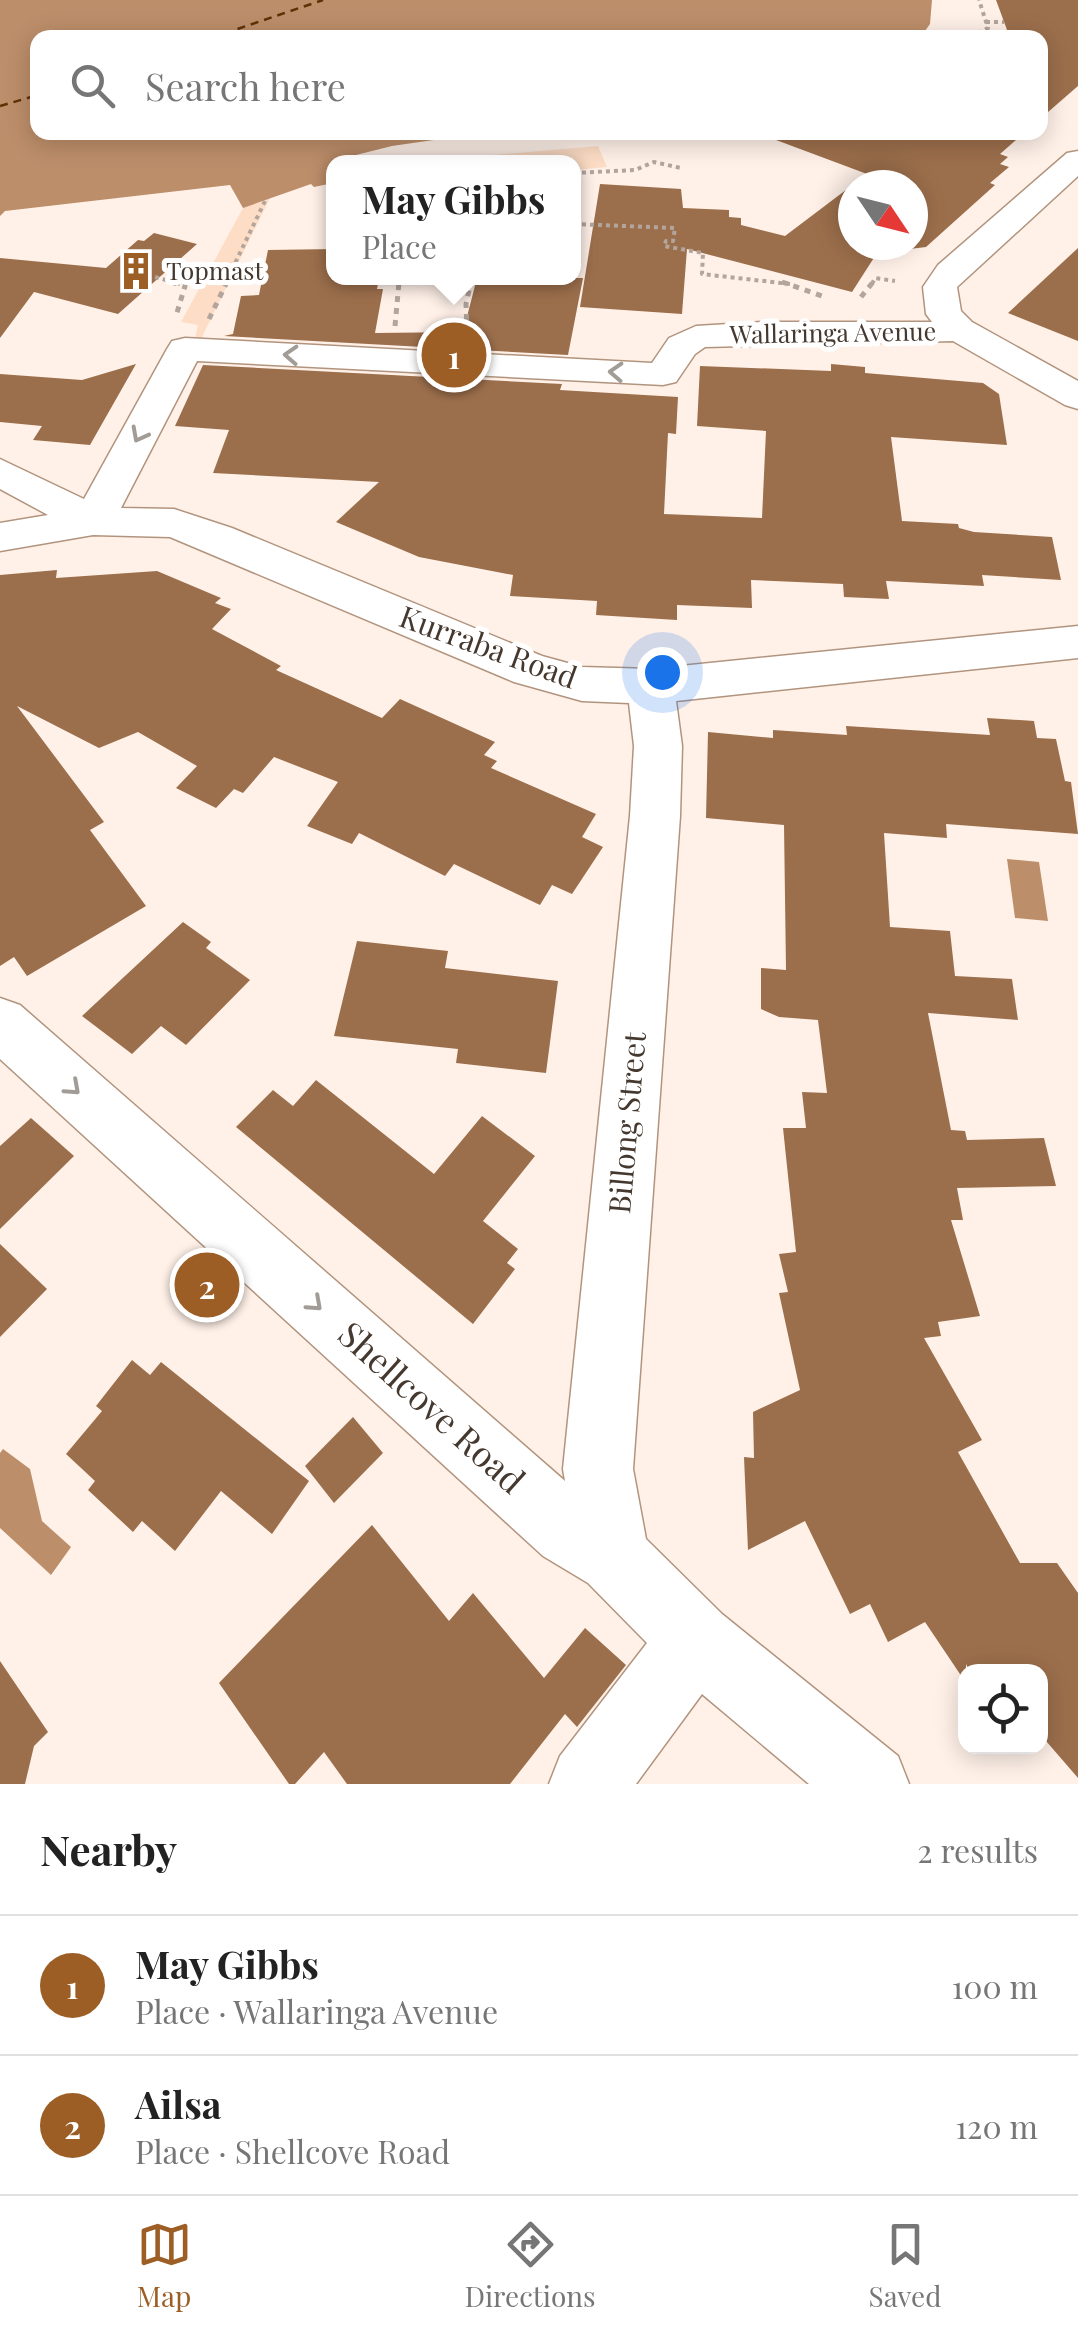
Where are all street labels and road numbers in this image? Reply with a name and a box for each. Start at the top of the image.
street label: Wallaringa Avenue [728,313,937,350]
street label: Kurraba Road [394,596,583,697]
street label: Billong Street [598,1030,654,1215]
street label: Shellcove Road [329,1310,536,1502]

